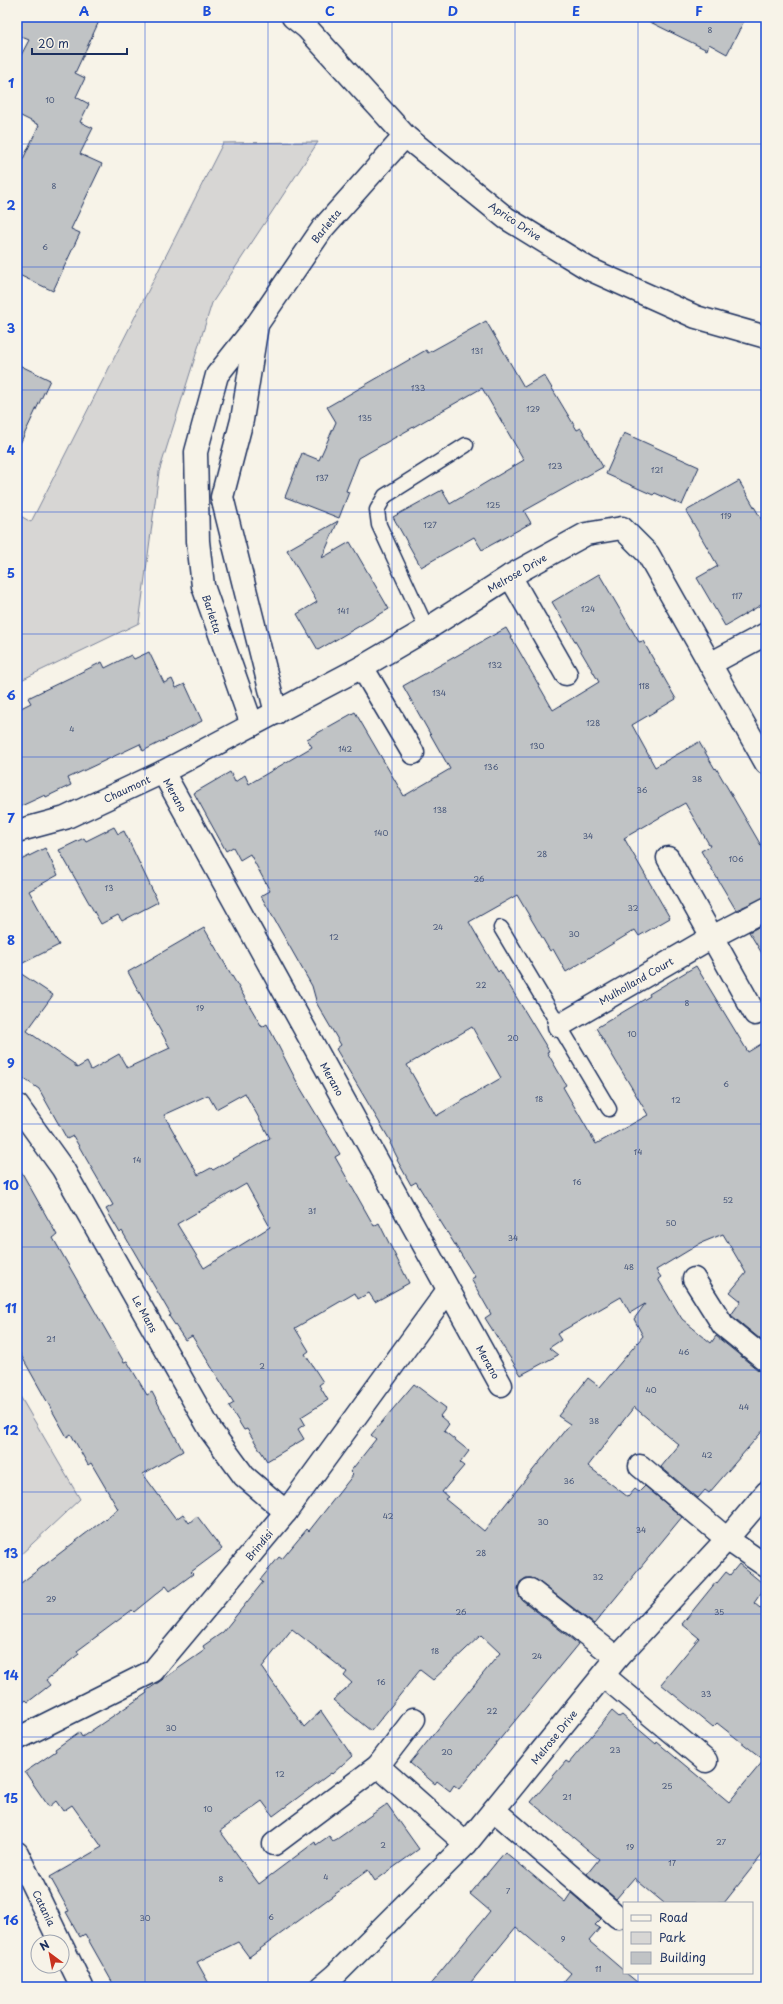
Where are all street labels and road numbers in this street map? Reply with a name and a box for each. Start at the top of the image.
street label: Aprico Drive [486,197,545,244]
street label: Barletta [307,205,344,246]
street label: Melrose Drive [484,550,549,596]
street label: Barletta [199,593,226,636]
street label: Chaumont [101,771,153,806]
street label: Merano [160,775,191,815]
street label: Mulholland Court [596,953,676,1008]
street label: Merano [317,1059,348,1099]
street label: Le Mans [129,1293,162,1335]
street label: Merano [473,1342,504,1382]
street label: Brindisi [241,1526,276,1563]
street label: Melrose Drive [527,1706,580,1767]
street label: Catania [29,1887,60,1929]

